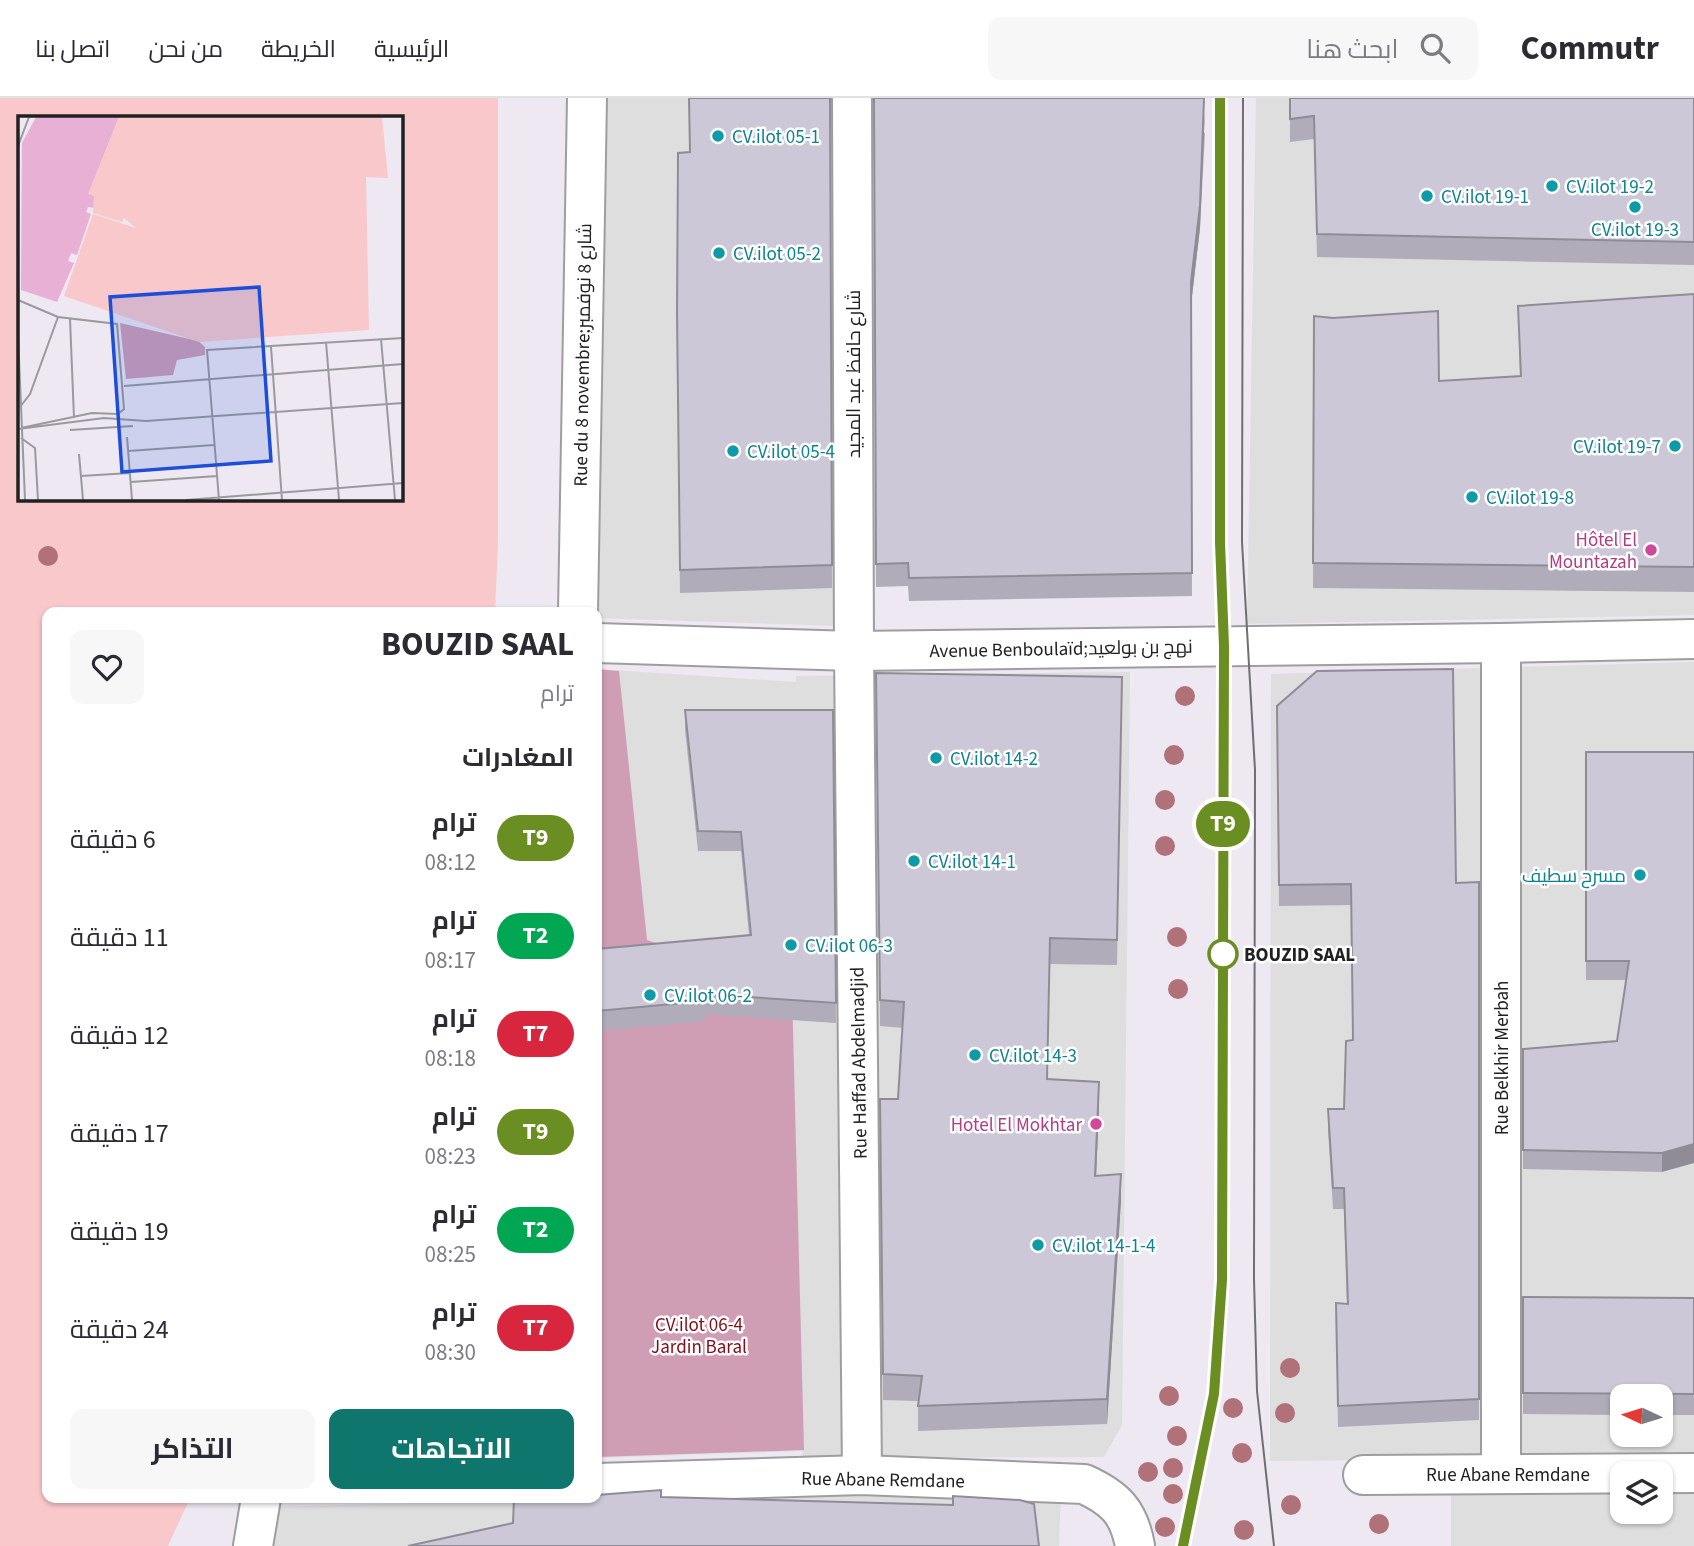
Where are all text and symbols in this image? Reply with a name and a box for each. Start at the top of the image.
search box [988,17,1478,80]
text: Commutr [1520,25,1659,72]
icon: search [1416,29,1454,67]
text: ابحث هنا [1306,31,1398,68]
text: اتصل بنا [35,32,110,67]
text: من نحن [148,32,223,67]
text: الخريطة [261,32,336,67]
text: الرئيسية [374,32,449,67]
inset map [18,116,402,500]
place label: CV.ilot 05-1 [732,124,820,151]
marker: CV.ilot 05-1 [710,128,726,144]
place label: CV.ilot 19-2 [1566,174,1654,201]
marker: CV.ilot 19-2 [1544,178,1560,194]
place label: CV.ilot 19-1 [1441,184,1529,211]
marker: CV.ilot 19-1 [1419,188,1435,204]
marker: CV.ilot 19-3 [1627,199,1643,215]
place label: CV.ilot 19-3 [1591,217,1679,244]
street label: Rue du 8 novembre;شارع 8 نوفمبر [568,223,599,487]
place label: CV.ilot 05-2 [733,241,821,268]
marker: CV.ilot 05-2 [711,245,727,261]
street label: شارع حافظ عبد المجيد [841,290,868,458]
place label: CV.ilot 19-7 [1573,434,1661,461]
marker: CV.ilot 19-7 [1667,438,1683,454]
place label: CV.ilot 05-4 [747,439,835,466]
marker: CV.ilot 05-4 [725,443,741,459]
place label: CV.ilot 19-8 [1486,485,1574,512]
marker: CV.ilot 19-8 [1464,489,1480,505]
place label: Hôtel El Mountazah [1549,527,1637,576]
marker: Hôtel El Mountazah [1643,542,1659,558]
text: BOUZID SAAL [381,621,574,668]
button: heart [70,630,144,704]
street label: Avenue Benboulaïd;نهج بن بولعيد [929,634,1193,665]
text: ترام [540,677,574,710]
text: المغادرات [462,739,574,776]
place label: CV.ilot 14-2 [950,746,1038,773]
marker: CV.ilot 14-2 [928,750,944,766]
line badge: T9 [1192,801,1254,847]
text: ترام [432,804,476,841]
text: T9 [1210,806,1236,841]
text: T9 [522,820,549,855]
text: 6 دقيقة [70,821,156,858]
text: 08:12 [425,846,476,879]
place label: CV.ilot 14-1 [928,849,1016,876]
marker: CV.ilot 14-1 [906,853,922,869]
place label: مسرح سطيف [1522,863,1626,890]
marker: مسرح سطيف [1632,867,1648,883]
text: ترام [432,902,476,939]
text: T2 [522,918,549,953]
text: 11 دقيقة [70,919,169,956]
place label: CV.ilot 06-3 [805,933,893,960]
marker: CV.ilot 06-3 [783,937,799,953]
marker: BOUZID SAAL [1208,939,1238,969]
place label: BOUZID SAAL [1244,942,1355,969]
text: 08:17 [425,944,476,977]
street label: Rue Haffad Abdelmadjid [844,967,875,1159]
street label: Rue Belkhir Merbah [1489,981,1516,1135]
place label: CV.ilot 06-2 [664,983,752,1010]
marker: CV.ilot 06-2 [642,987,658,1003]
text: ترام [432,1000,476,1037]
text: T7 [522,1016,549,1051]
text: 12 دقيقة [70,1017,169,1054]
text: 08:18 [425,1042,476,1075]
place label: CV.ilot 14-3 [989,1043,1077,1070]
marker: CV.ilot 14-3 [967,1047,983,1063]
text: ترام [432,1098,476,1135]
place label: Hotel El Mokhtar [951,1112,1082,1139]
text: T9 [522,1114,549,1149]
text: 17 دقيقة [70,1115,169,1152]
marker: Hotel El Mokhtar [1088,1116,1104,1132]
text: 08:23 [425,1140,476,1173]
text: ترام [432,1196,476,1233]
text: T2 [522,1212,549,1247]
text: 19 دقيقة [70,1213,169,1250]
place label: CV.ilot 14-1-4 [1052,1233,1155,1260]
marker: CV.ilot 14-1-4 [1030,1237,1046,1253]
text: 08:25 [425,1238,476,1271]
text: ترام [432,1294,476,1331]
text: T7 [522,1310,549,1345]
text: 24 دقيقة [70,1311,169,1348]
park label: CV.ilot 06-4 Jardin Baral [651,1312,747,1361]
text: 08:30 [425,1336,476,1369]
north arrow [1610,1384,1673,1447]
map controls [1610,1384,1673,1524]
button: التذاكر [70,1409,315,1489]
button: الاتجاهات [329,1409,574,1489]
button: layers [1610,1461,1673,1524]
street label: Rue Abane Remdane [1426,1462,1590,1489]
street label: Rue Abane Remdane [801,1466,965,1495]

